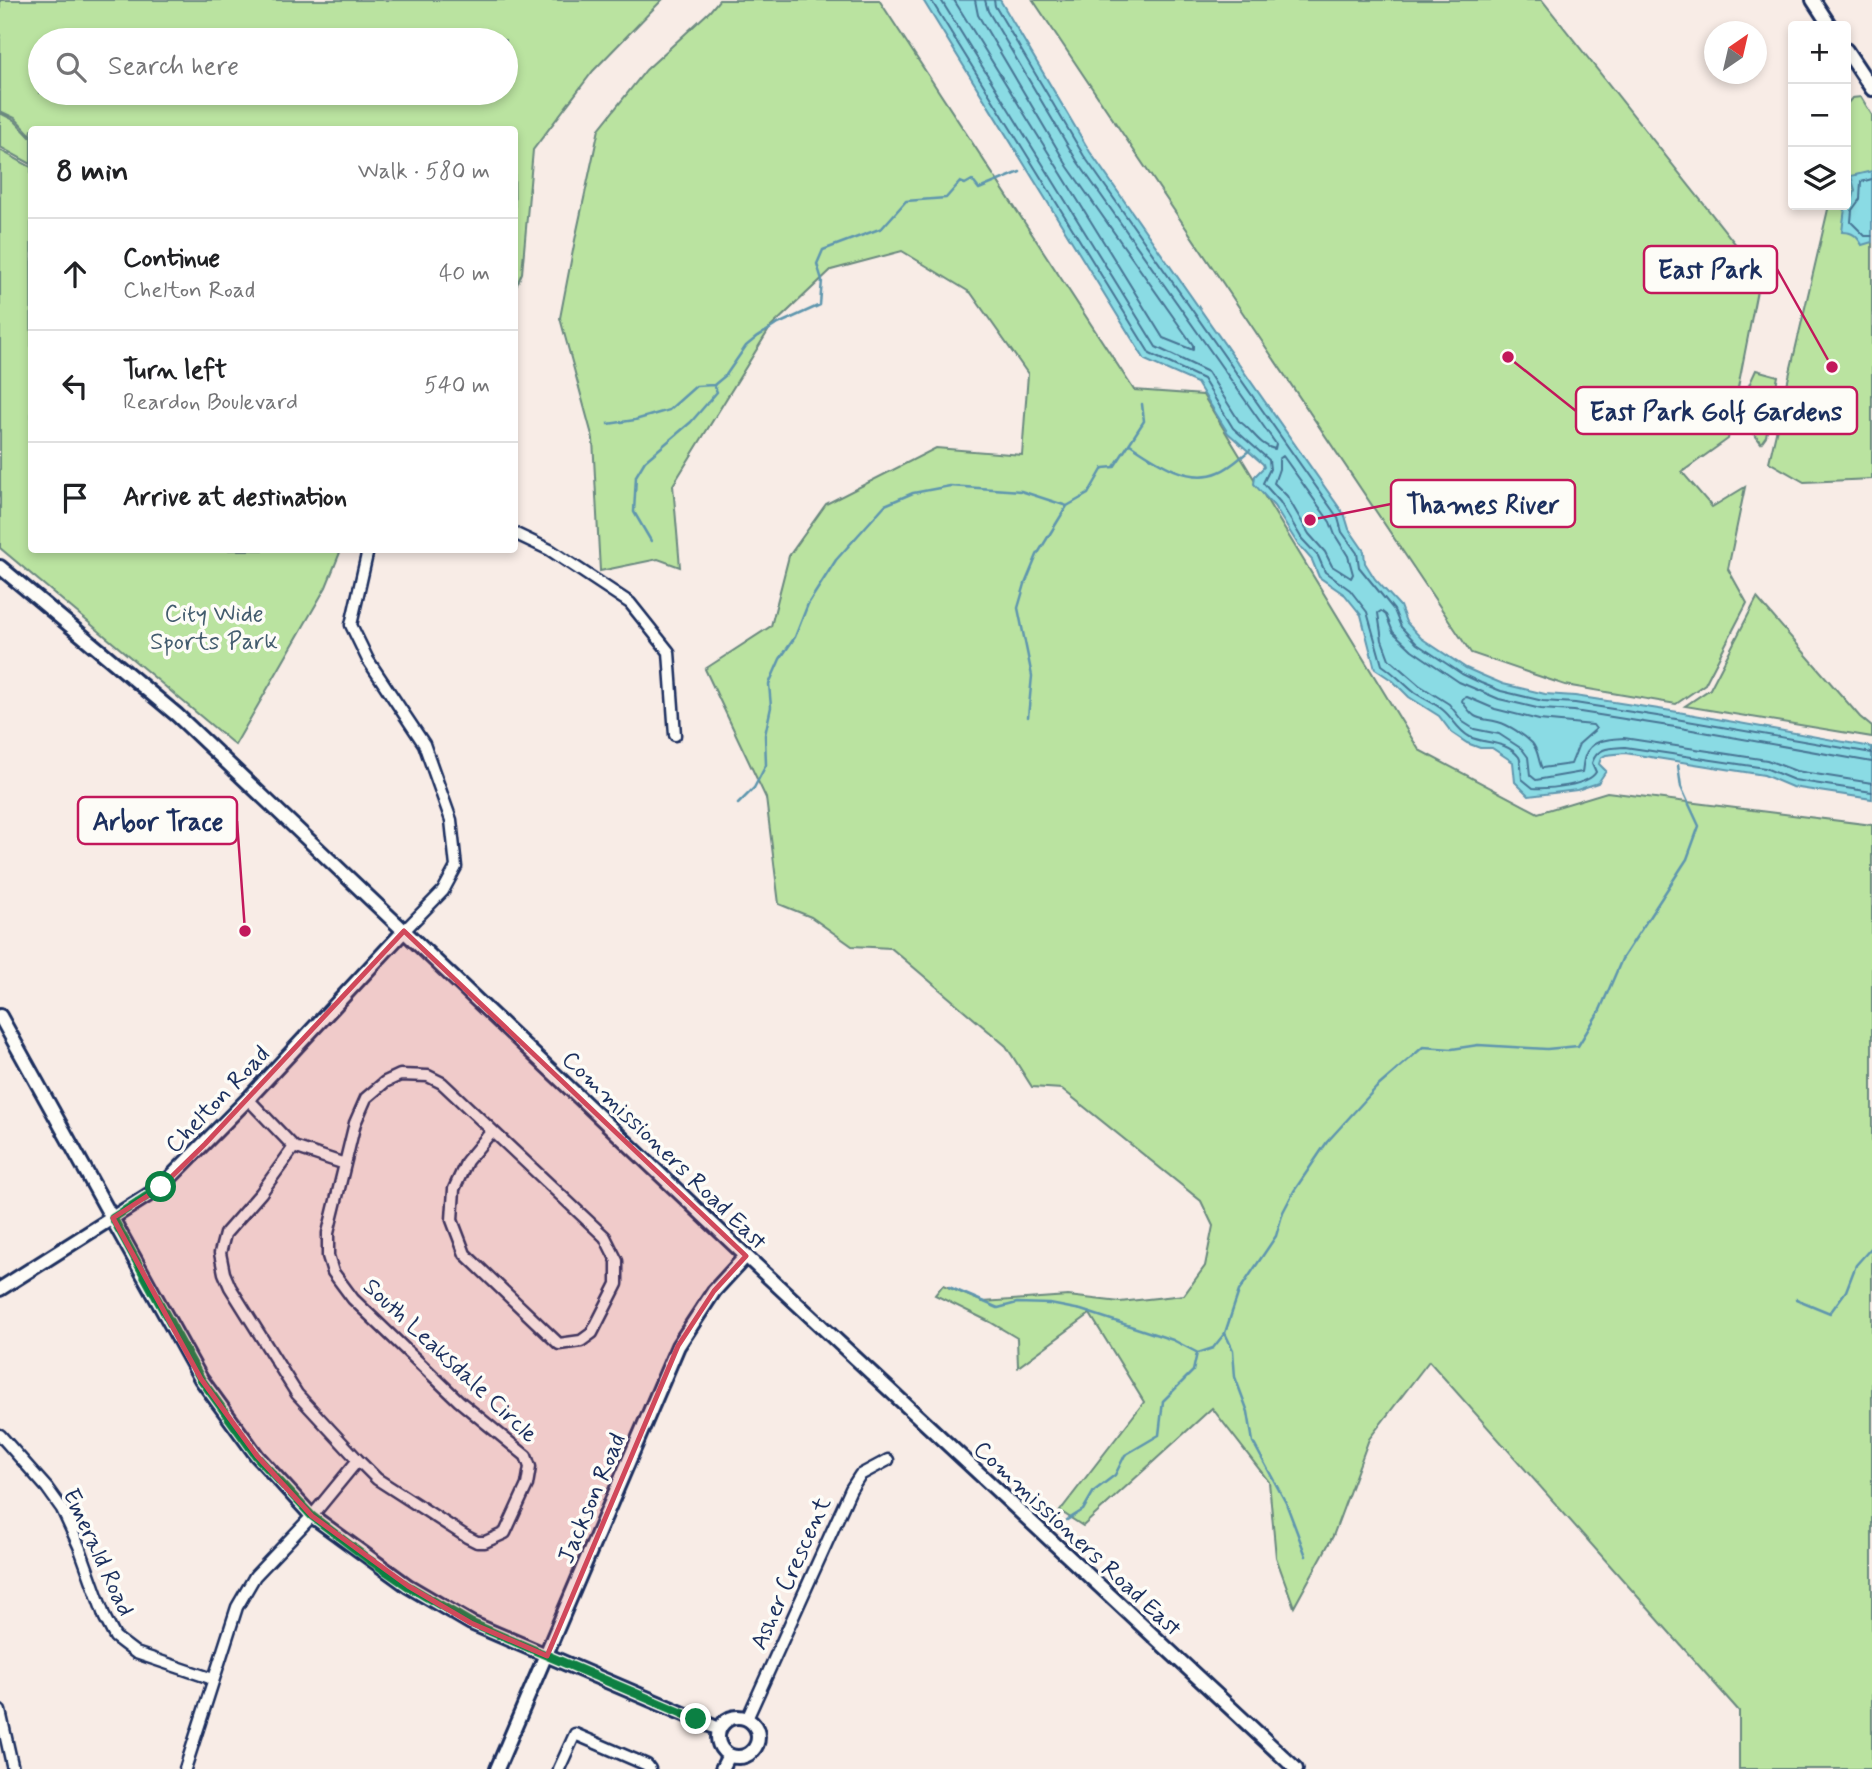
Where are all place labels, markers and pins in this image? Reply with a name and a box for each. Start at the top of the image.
callout: East Park [1644,246,1777,293]
callout: East Park Golf Gardens [1576,387,1857,434]
callout: Thames River [1391,480,1575,527]
callout: Arbor Trace [78,797,237,844]

